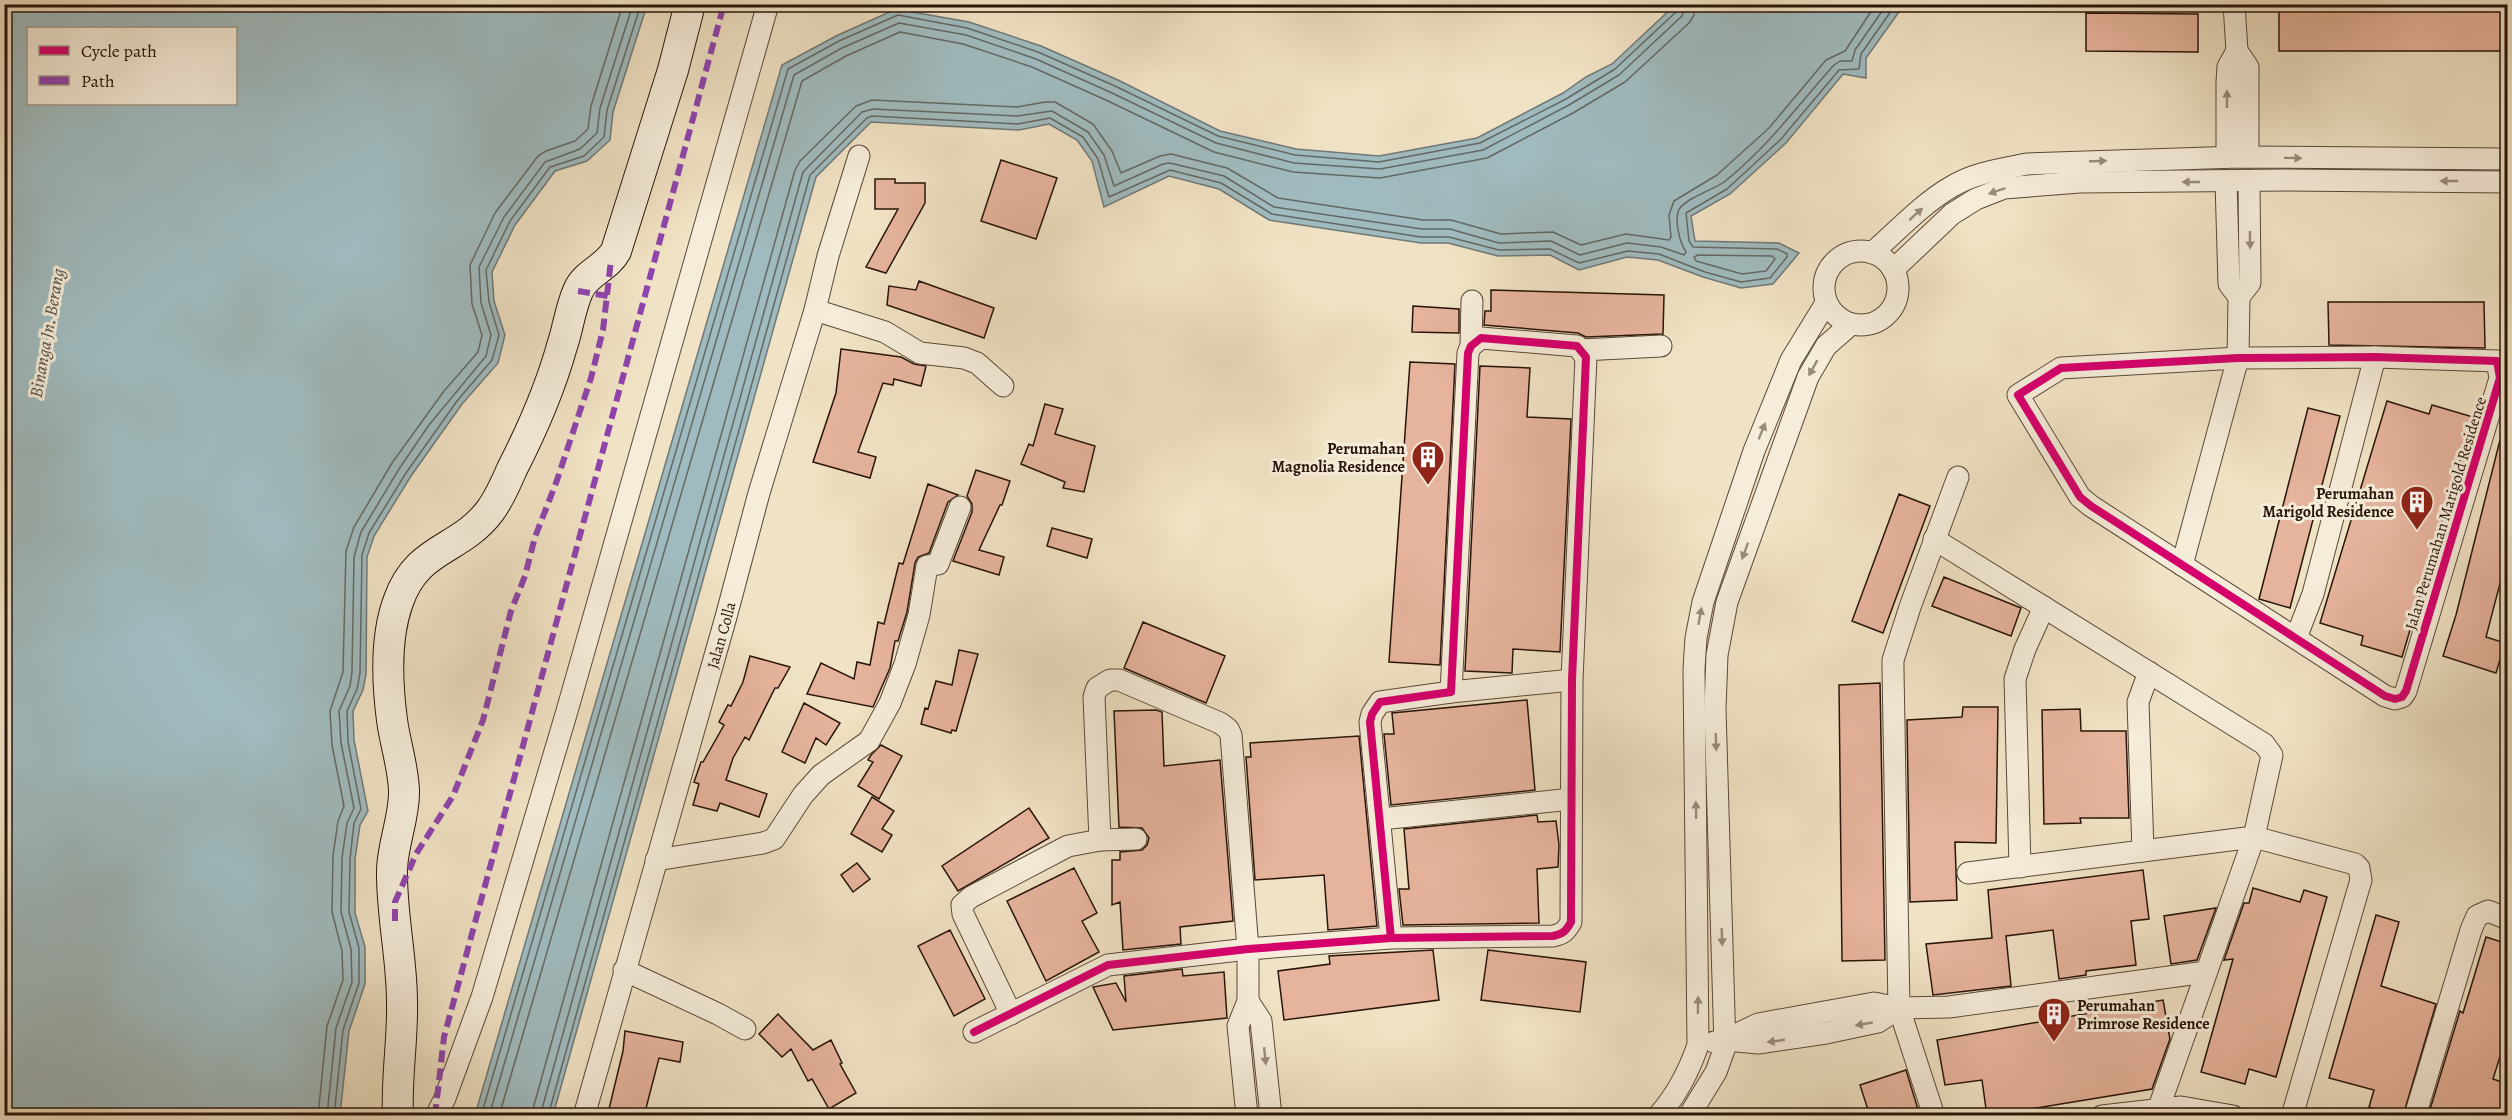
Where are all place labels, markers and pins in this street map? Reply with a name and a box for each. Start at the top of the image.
place label: Perumahan Magnolia Residence [1272,438,1405,478]
building icon: Perumahan Magnolia Residence [1410,439,1446,486]
place label: Perumahan Marigold Residence [2262,483,2394,523]
building icon: Perumahan Marigold Residence [2399,484,2435,531]
place label: Perumahan Primrose Residence [2077,995,2210,1035]
building icon: Perumahan Primrose Residence [2036,996,2072,1043]

